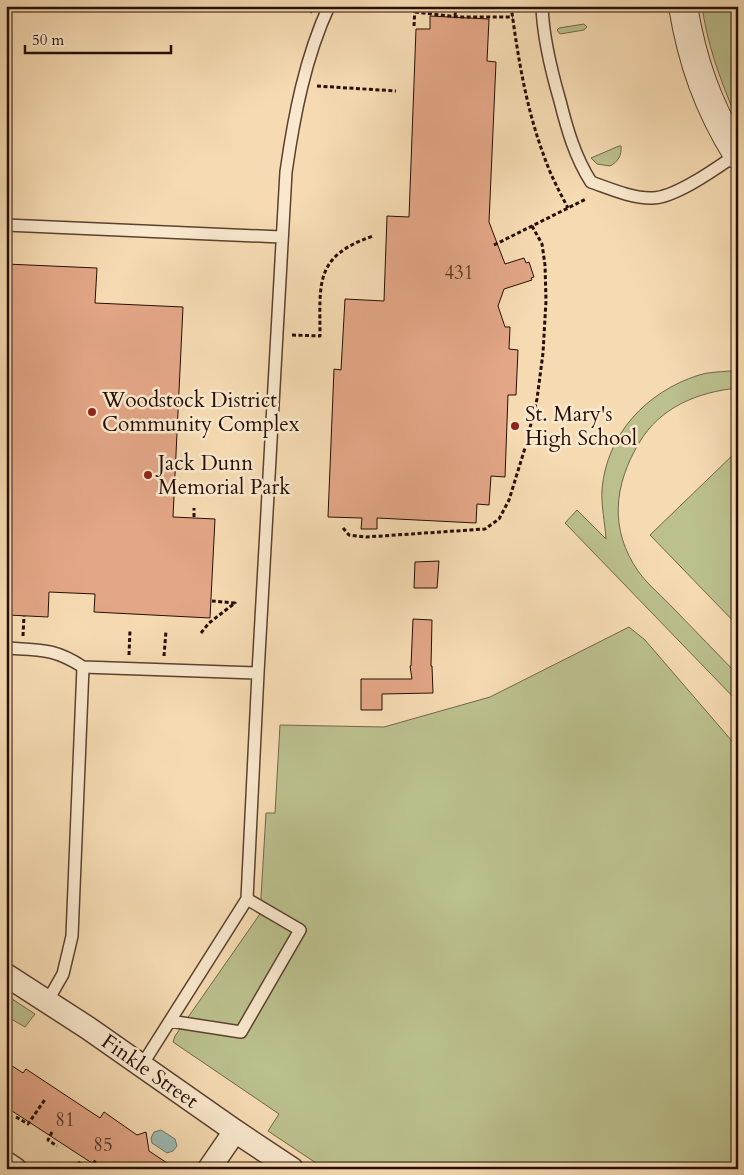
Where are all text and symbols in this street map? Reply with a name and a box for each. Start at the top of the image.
scale bar [25,22,171,54]
text: 50 m [32,30,64,50]
house number: 431 [444,260,474,286]
place label: Woodstock District Community Complex [101,386,300,439]
place label: St. Mary's High School [525,400,637,453]
marker: Woodstock District Community Complex [86,406,98,418]
marker: St. Mary's High School [509,420,521,432]
place label: Jack Dunn Memorial Park [155,449,291,502]
marker: Jack Dunn Memorial Park [142,469,154,481]
street label: Finkle Street [95,1027,204,1116]
house number: 81 [55,1107,75,1133]
house number: 85 [93,1132,113,1158]

